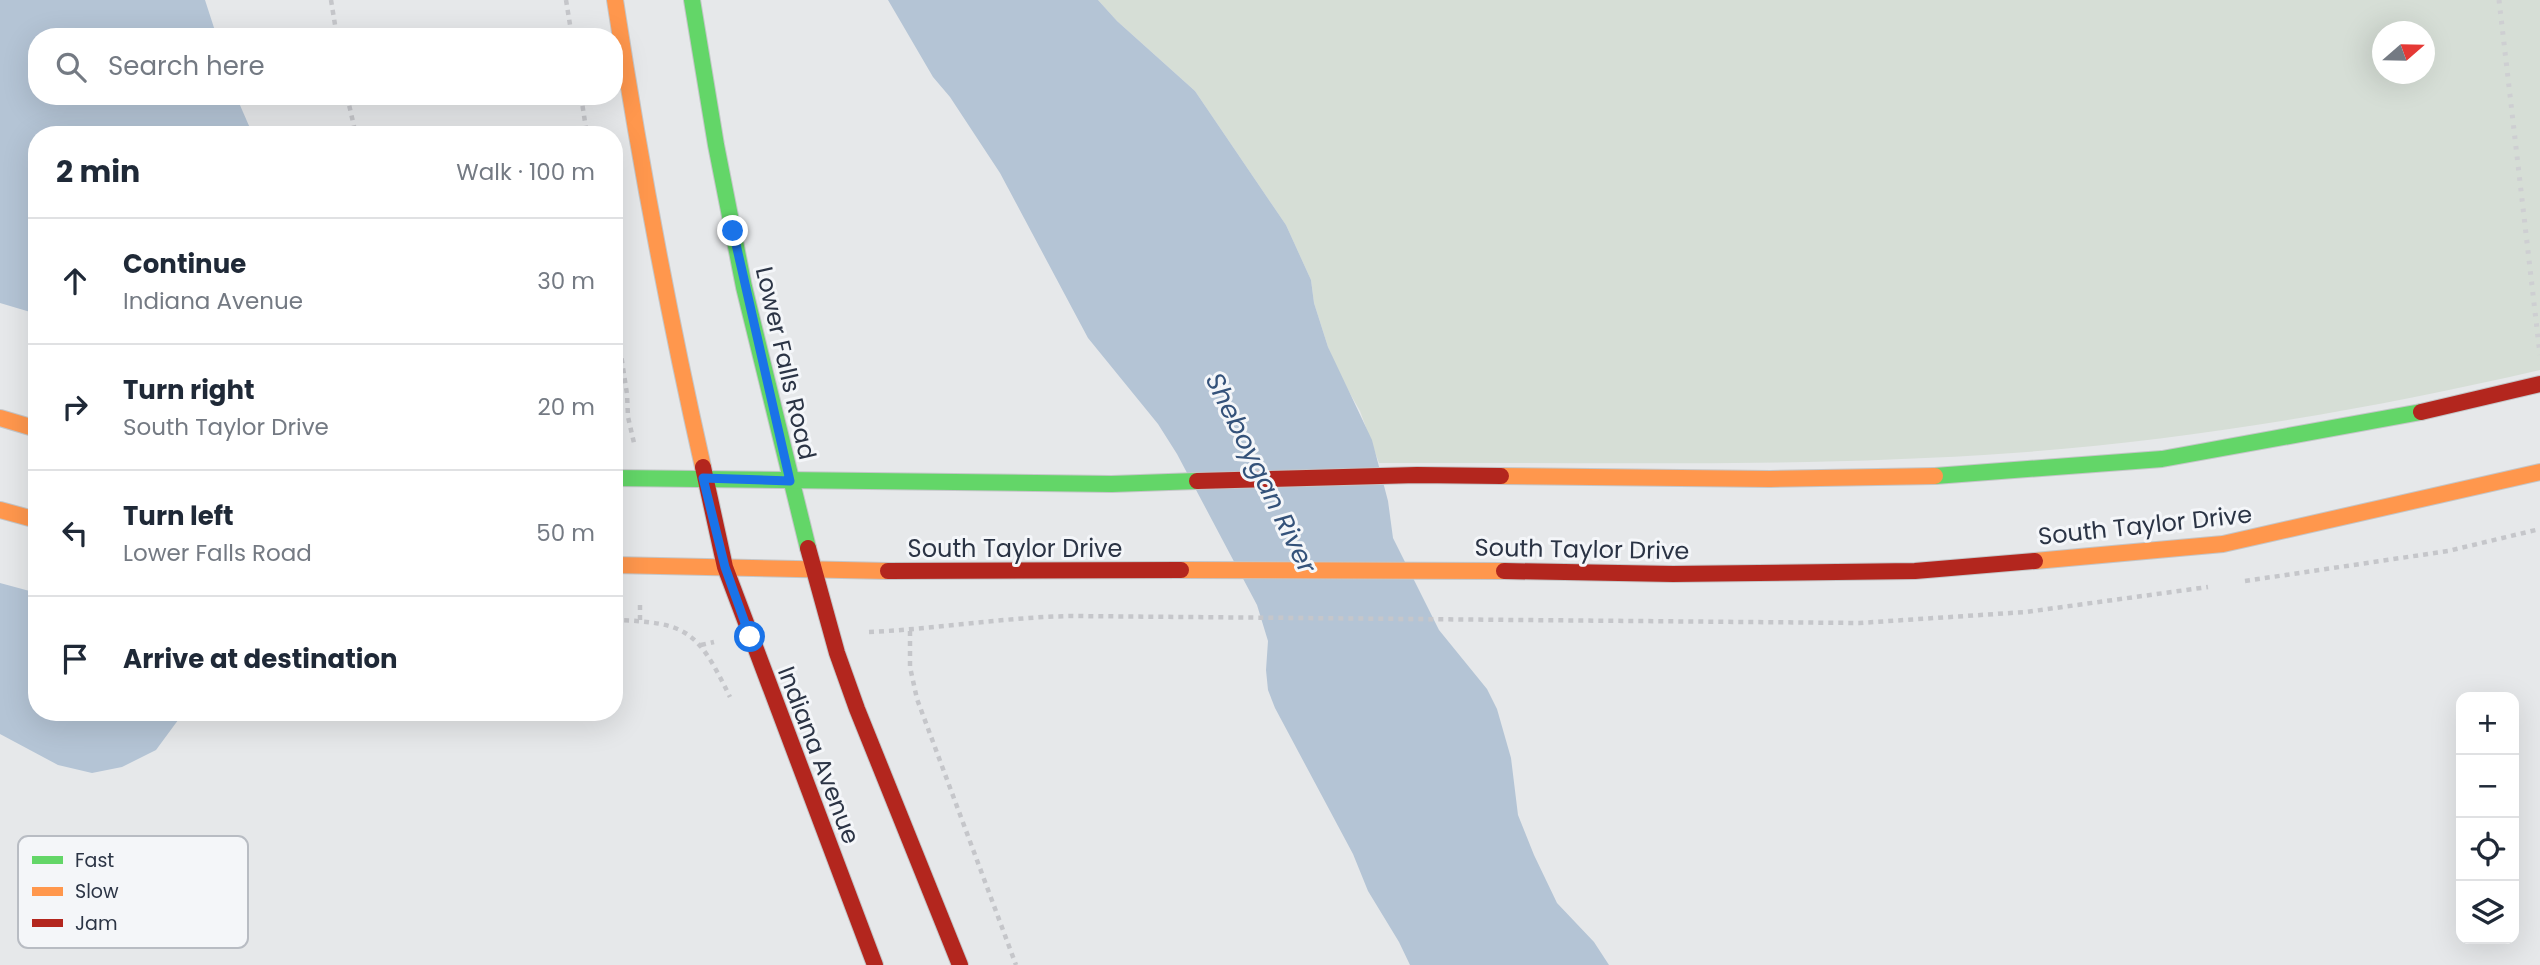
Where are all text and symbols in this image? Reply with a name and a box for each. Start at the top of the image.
north arrow [2372,21,2435,84]
search box [28,28,623,105]
icon: search [52,48,90,86]
text: Search here [108,48,265,84]
text: 2 min [56,150,140,193]
text: Walk · 100 m [456,156,595,188]
route end [717,215,748,246]
text: Continue [123,246,246,282]
icon: ahead [56,262,94,300]
street label: Lower Falls Road [748,263,824,463]
text: 30 m [537,265,595,297]
text: Indiana Avenue [123,285,303,317]
water label: Sheboygan River [1197,367,1326,580]
text: Turn right [123,372,255,408]
icon: right [56,388,94,426]
text: 20 m [537,391,595,423]
text: South Taylor Drive [123,411,329,443]
street label: South Taylor Drive [2036,497,2254,553]
text: Turn left [123,498,234,534]
icon: left [56,514,94,552]
text: 50 m [536,517,595,549]
street label: South Taylor Drive [1474,531,1690,567]
street label: South Taylor Drive [908,532,1122,565]
text: Lower Falls Road [123,537,312,569]
route start [734,621,765,652]
icon: arrive [56,640,94,678]
text: Arrive at destination [123,641,398,677]
street label: Indiana Avenue [770,661,868,849]
map controls [2456,692,2519,944]
button: + [2456,692,2519,755]
button: − [2456,755,2519,818]
button: locate [2456,818,2519,881]
legend [18,836,248,948]
text: Fast [75,847,114,874]
text: Slow [75,878,119,905]
button: layers [2456,881,2519,944]
text: Jam [75,910,117,937]

